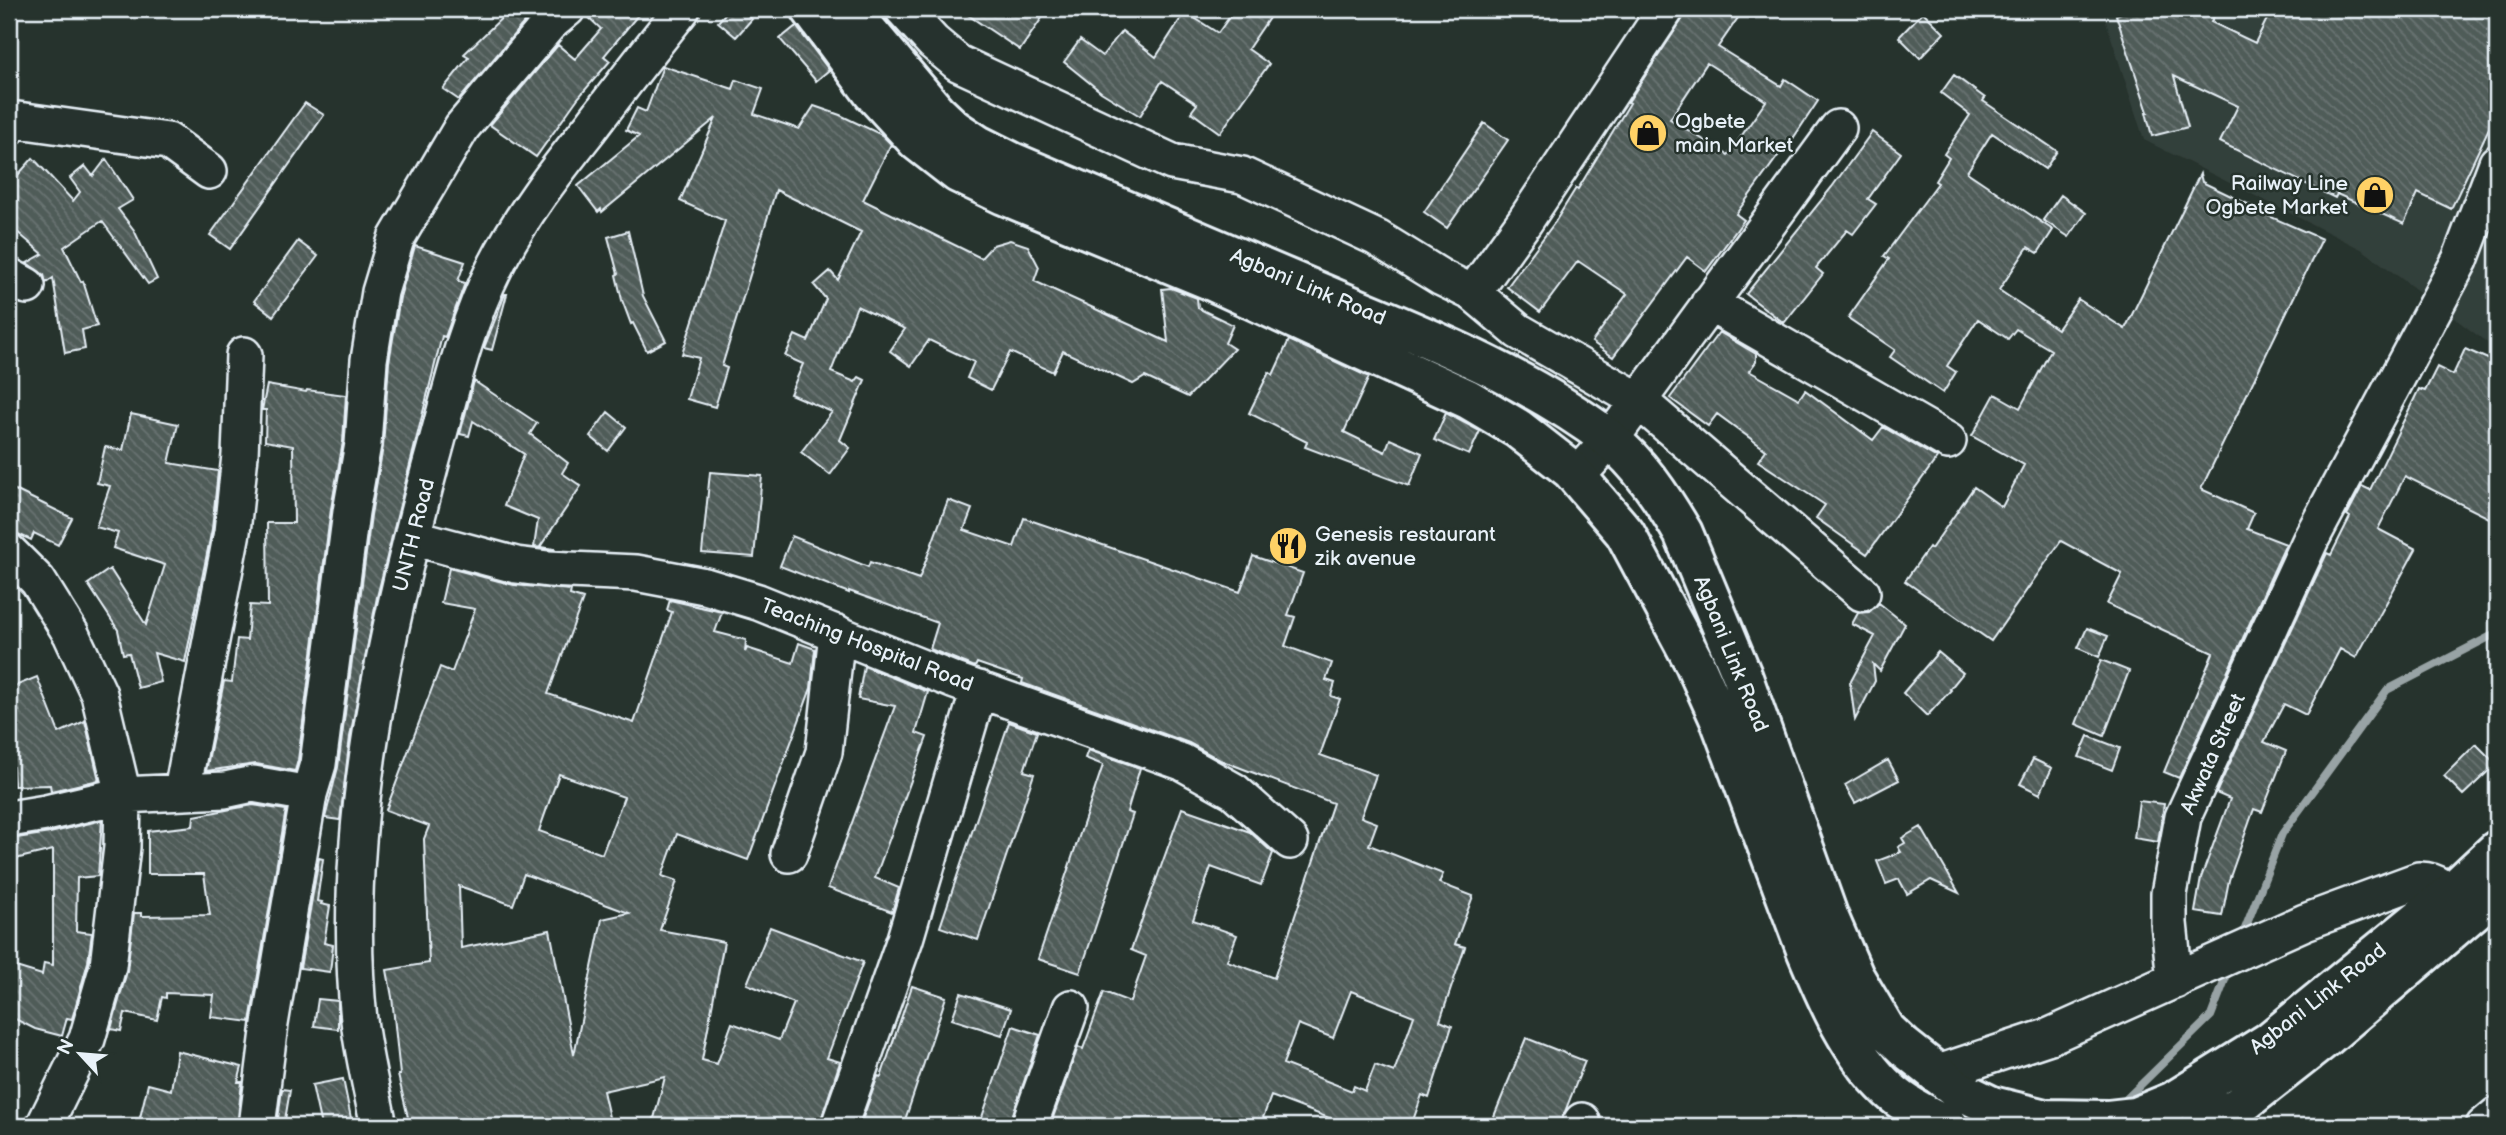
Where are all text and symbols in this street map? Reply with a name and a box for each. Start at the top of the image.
place label: Ogbete main Market [1675,109,1794,158]
shop icon: Ogbete main Market [1627,112,1669,154]
place label: Railway Line Ogbete Market [2206,171,2349,220]
shop icon: Railway Line Ogbete Market [2354,174,2396,216]
street label: Agbani Link Road [1227,243,1389,331]
street label: UNTH Road [388,476,440,594]
place label: Genesis restaurant zik avenue [1315,522,1496,571]
restaurant icon: Genesis restaurant zik avenue [1267,525,1309,567]
street label: Agbani Link Road [1688,572,1774,736]
street label: Teaching Hospital Road [757,593,977,697]
street label: Akwata Street [2175,689,2251,818]
street label: Agbani Link Road [2245,938,2391,1060]
north arrow [46,1020,116,1090]
text: N [53,1036,80,1059]

